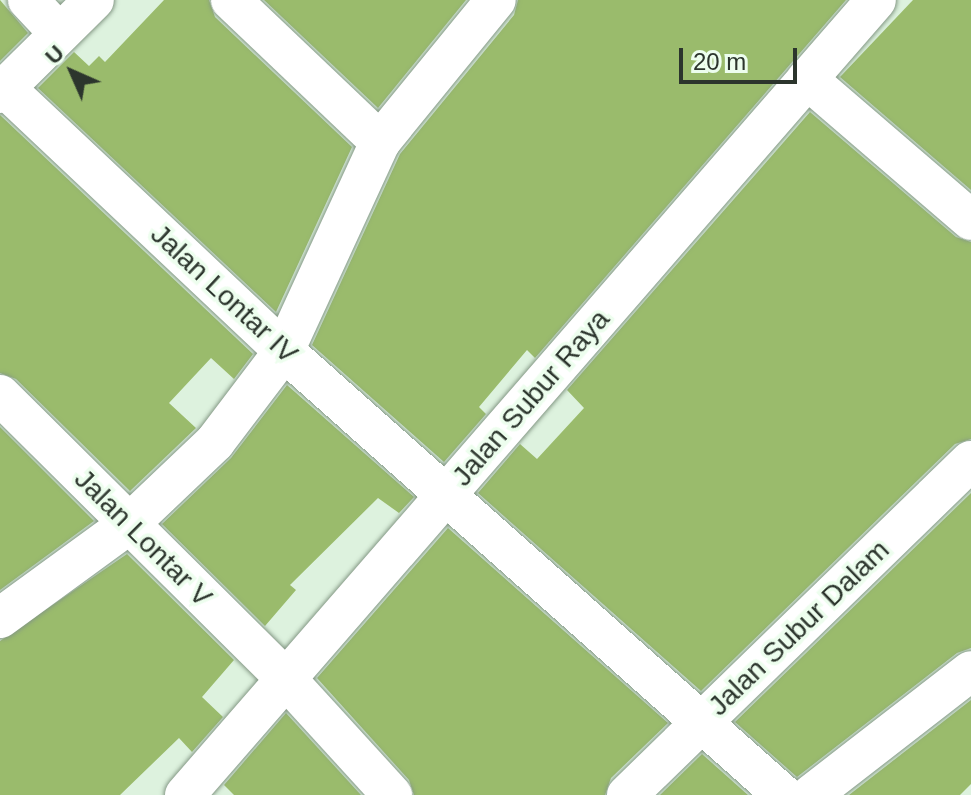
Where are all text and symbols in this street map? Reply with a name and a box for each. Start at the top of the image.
north arrow [32,32,112,112]
scale bar [683,32,801,82]
text: U [40,40,69,69]
text: 20 m [693,48,746,75]
street label: Jalan Lontar IV [144,217,304,371]
street label: Jalan Subur Raya [445,303,617,493]
street label: Jalan Lontar V [67,462,219,614]
street label: Jalan Subur Dalam [702,533,896,723]

